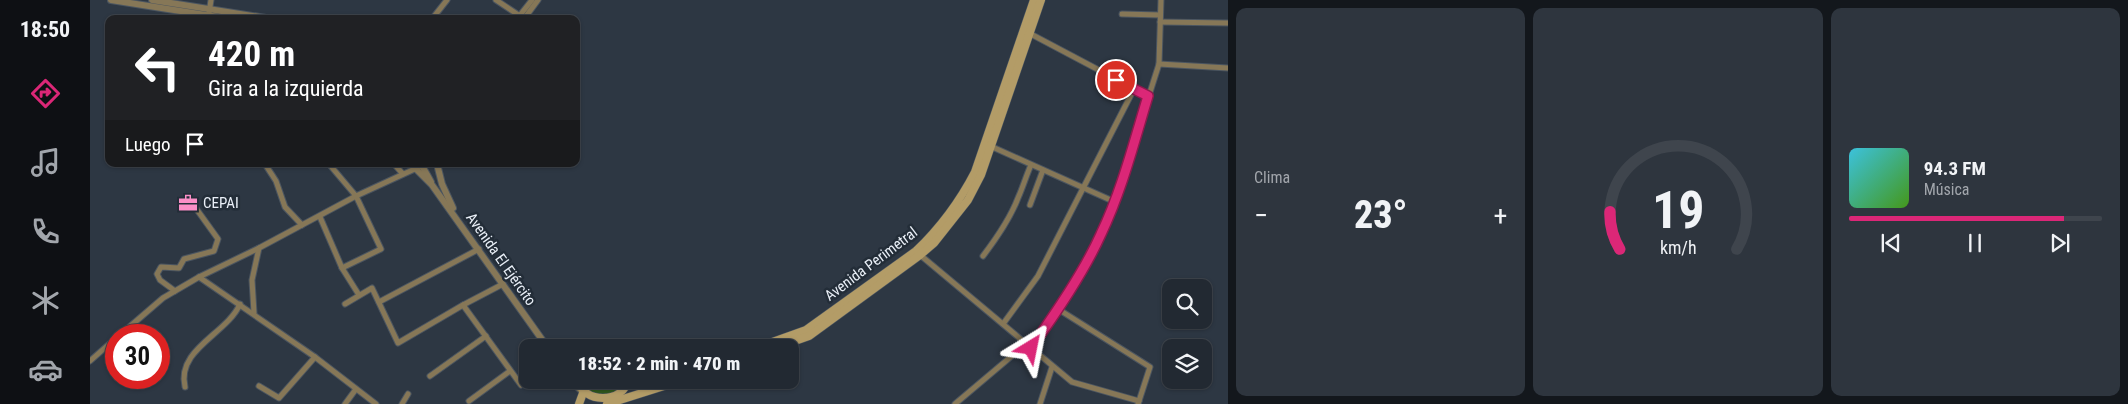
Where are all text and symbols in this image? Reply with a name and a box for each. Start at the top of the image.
text: 18:50 [20,17,70,42]
text: 420 m [208,34,295,75]
icon: left [125,35,190,100]
pin [1095,59,1137,101]
icon: arrive [1102,66,1130,94]
icon: directions [28,76,63,111]
text: Gira a la izquierda [208,76,364,101]
icon: arrive [181,130,209,158]
text: Luego [125,133,171,156]
icon: music [28,145,63,180]
text: 94.3 FM [1924,157,1986,180]
text: Clima [1254,168,1290,187]
text: 19 [1652,180,1704,241]
text: Música [1924,180,1970,199]
office icon: CEPAI [177,192,199,214]
text: 23° [1354,193,1407,237]
place label: CEPAI [203,194,239,212]
text: − [1254,199,1268,232]
text: + [1493,199,1507,232]
street label: Avenida El Ejército [462,209,540,309]
icon: phone [28,214,63,249]
street label: Avenida Perimetral [821,223,921,305]
icon: previous [1877,229,1905,257]
icon: pause [1961,229,1989,257]
icon: next [2046,229,2074,257]
text: km/h [1660,237,1696,258]
map controls [1162,279,1212,389]
button: search [1162,279,1212,329]
icon: climate [28,283,63,318]
position arrow [1004,321,1056,373]
speed limit sign: 30 [105,324,170,389]
button: layers [1162,339,1212,389]
icon: car [28,352,63,387]
text: 18:52 · 2 min · 470 m [578,352,740,375]

